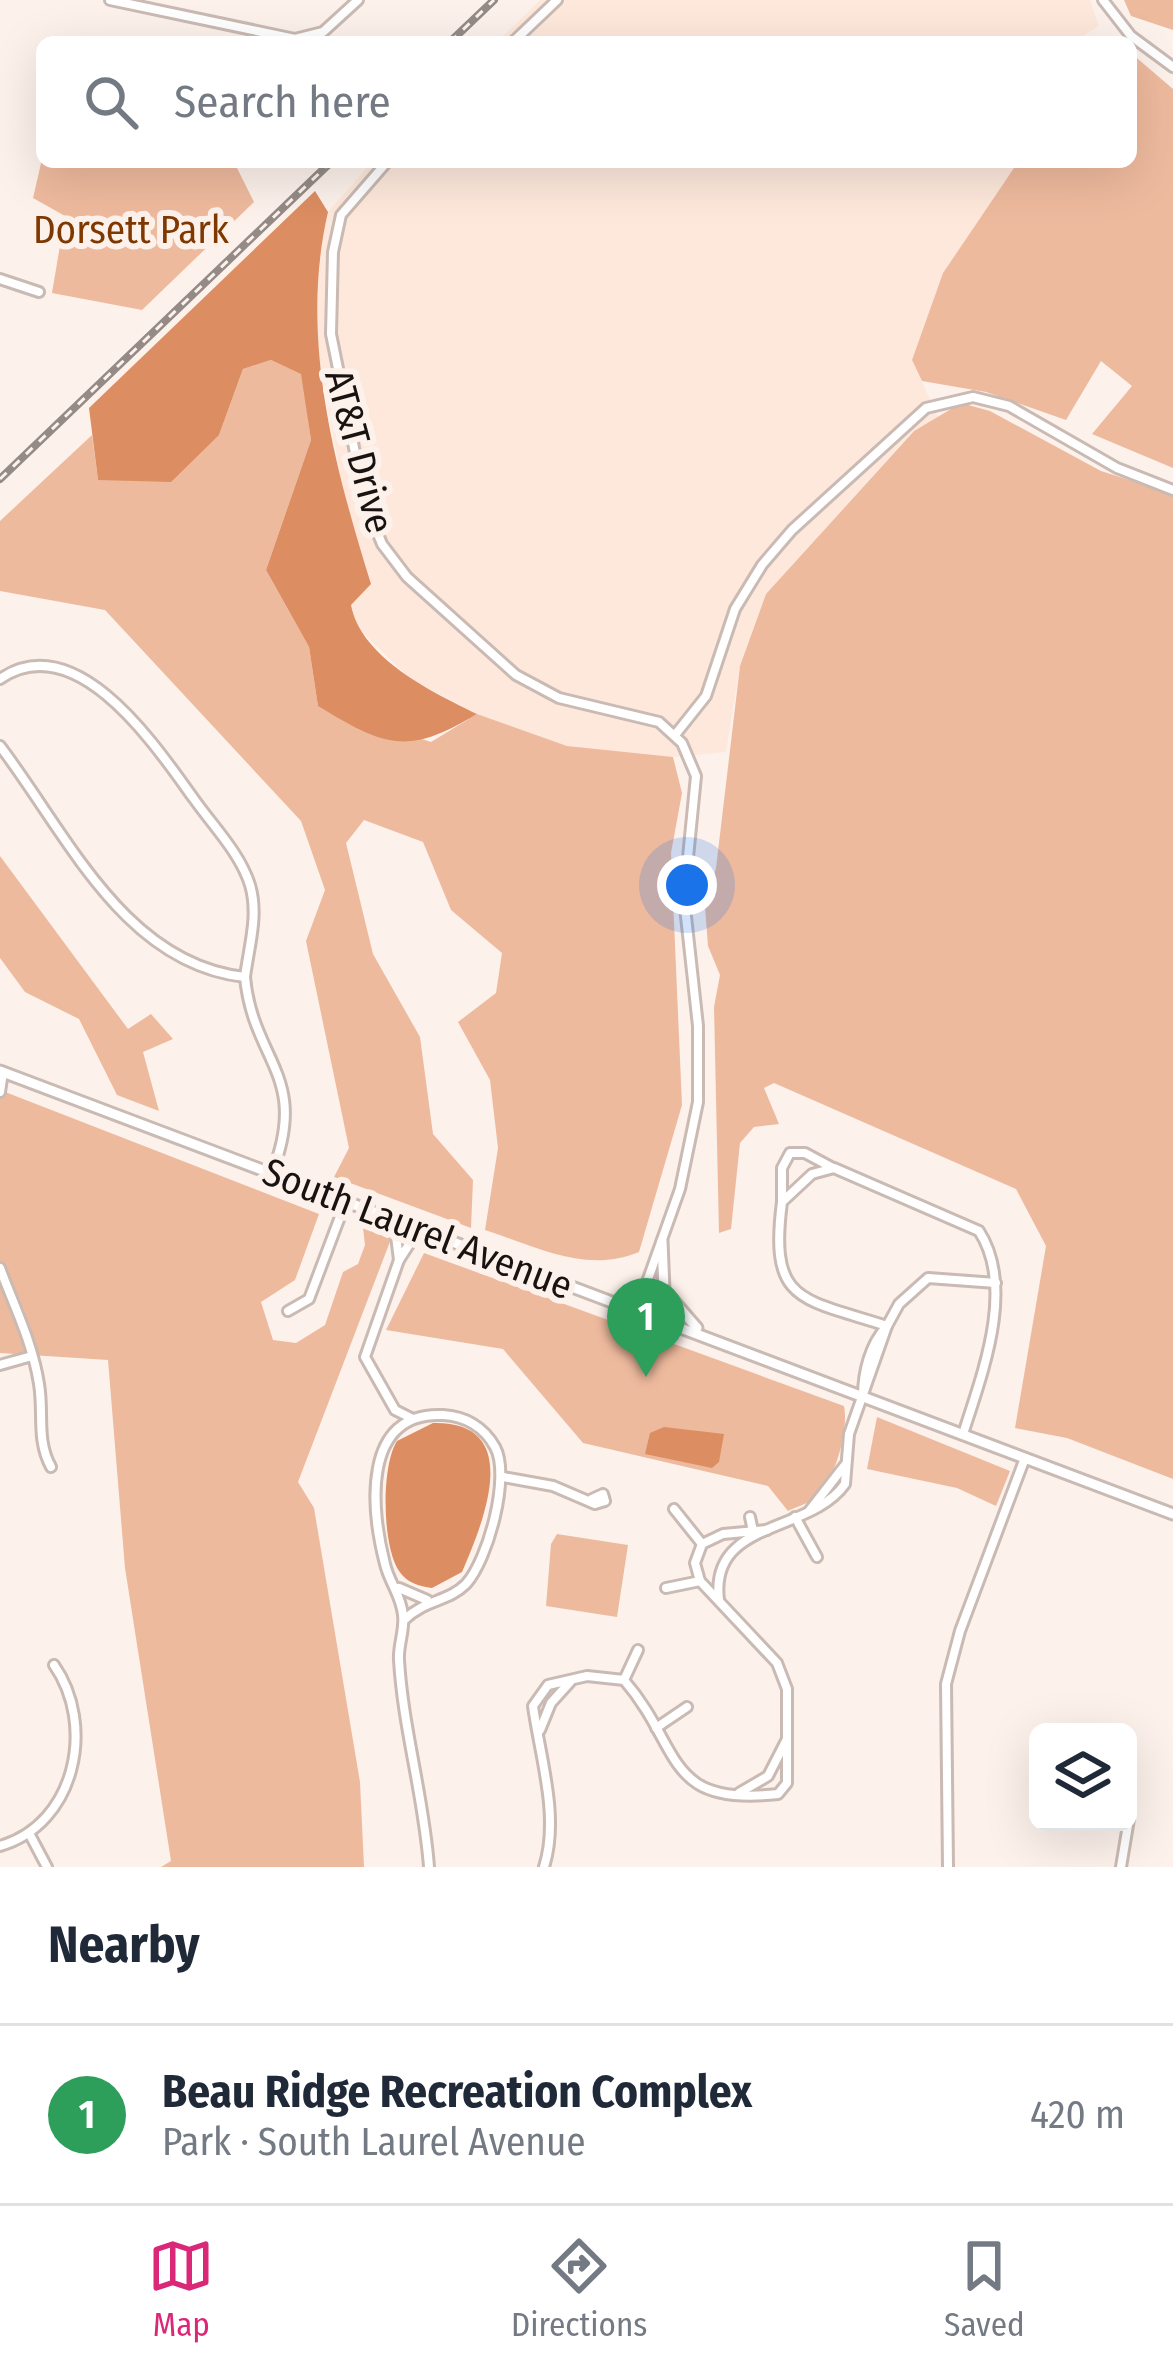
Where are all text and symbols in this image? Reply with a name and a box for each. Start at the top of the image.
search box [36,36,1137,168]
icon: search [78,69,144,135]
text: Search here [174,75,391,129]
park label: Dorsett Park [33,207,230,253]
street label: AT&T Drive [315,364,403,538]
your location [657,855,717,915]
street label: South Laurel Avenue [256,1149,579,1309]
pin: 1 [607,1278,685,1377]
map controls [1029,1723,1137,1831]
button: layers [1029,1723,1137,1831]
text: Nearby [48,1914,200,1976]
text: Beau Ridge Recreation Complex [162,2065,752,2119]
text: 1 [79,2092,95,2138]
text: 420 m [1030,2092,1125,2138]
text: Park · South Laurel Avenue [162,2119,586,2165]
tab: Map [148,2233,214,2345]
tab: Directions [511,2233,647,2345]
tab: Saved [944,2233,1025,2345]

